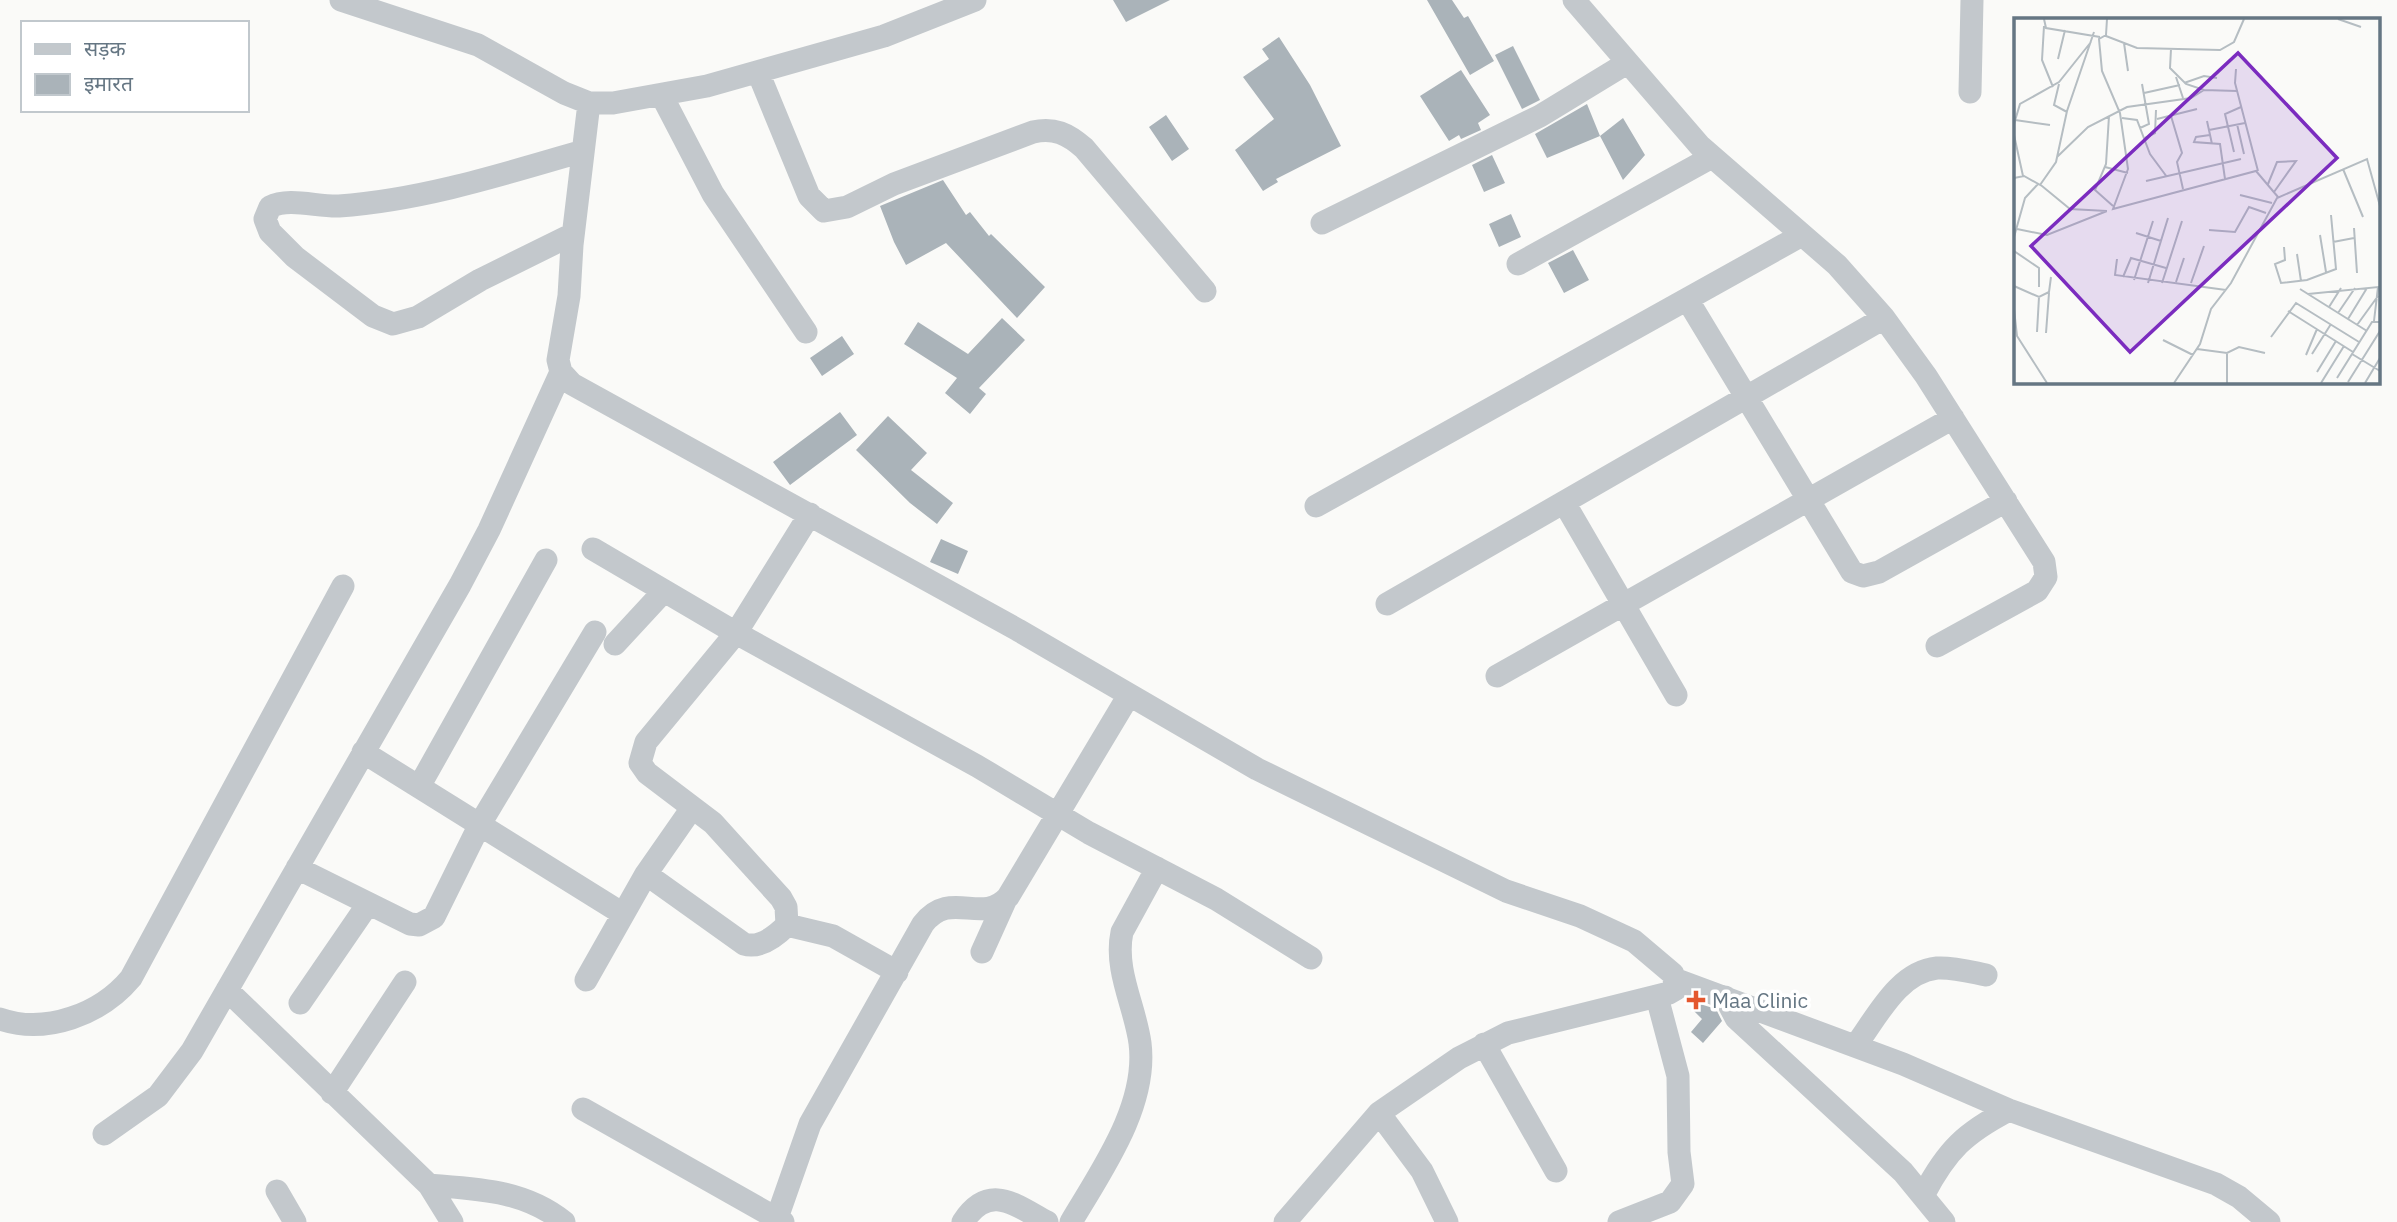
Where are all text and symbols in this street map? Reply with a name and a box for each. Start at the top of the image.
inset map [2014,18,2380,383]
legend [21,21,248,112]
text: सड़क [84,34,126,62]
text: इमारत [84,69,134,97]
place label: Maa Clinic [1712,986,1808,1014]
marker: Maa Clinic [1686,990,1706,1010]

